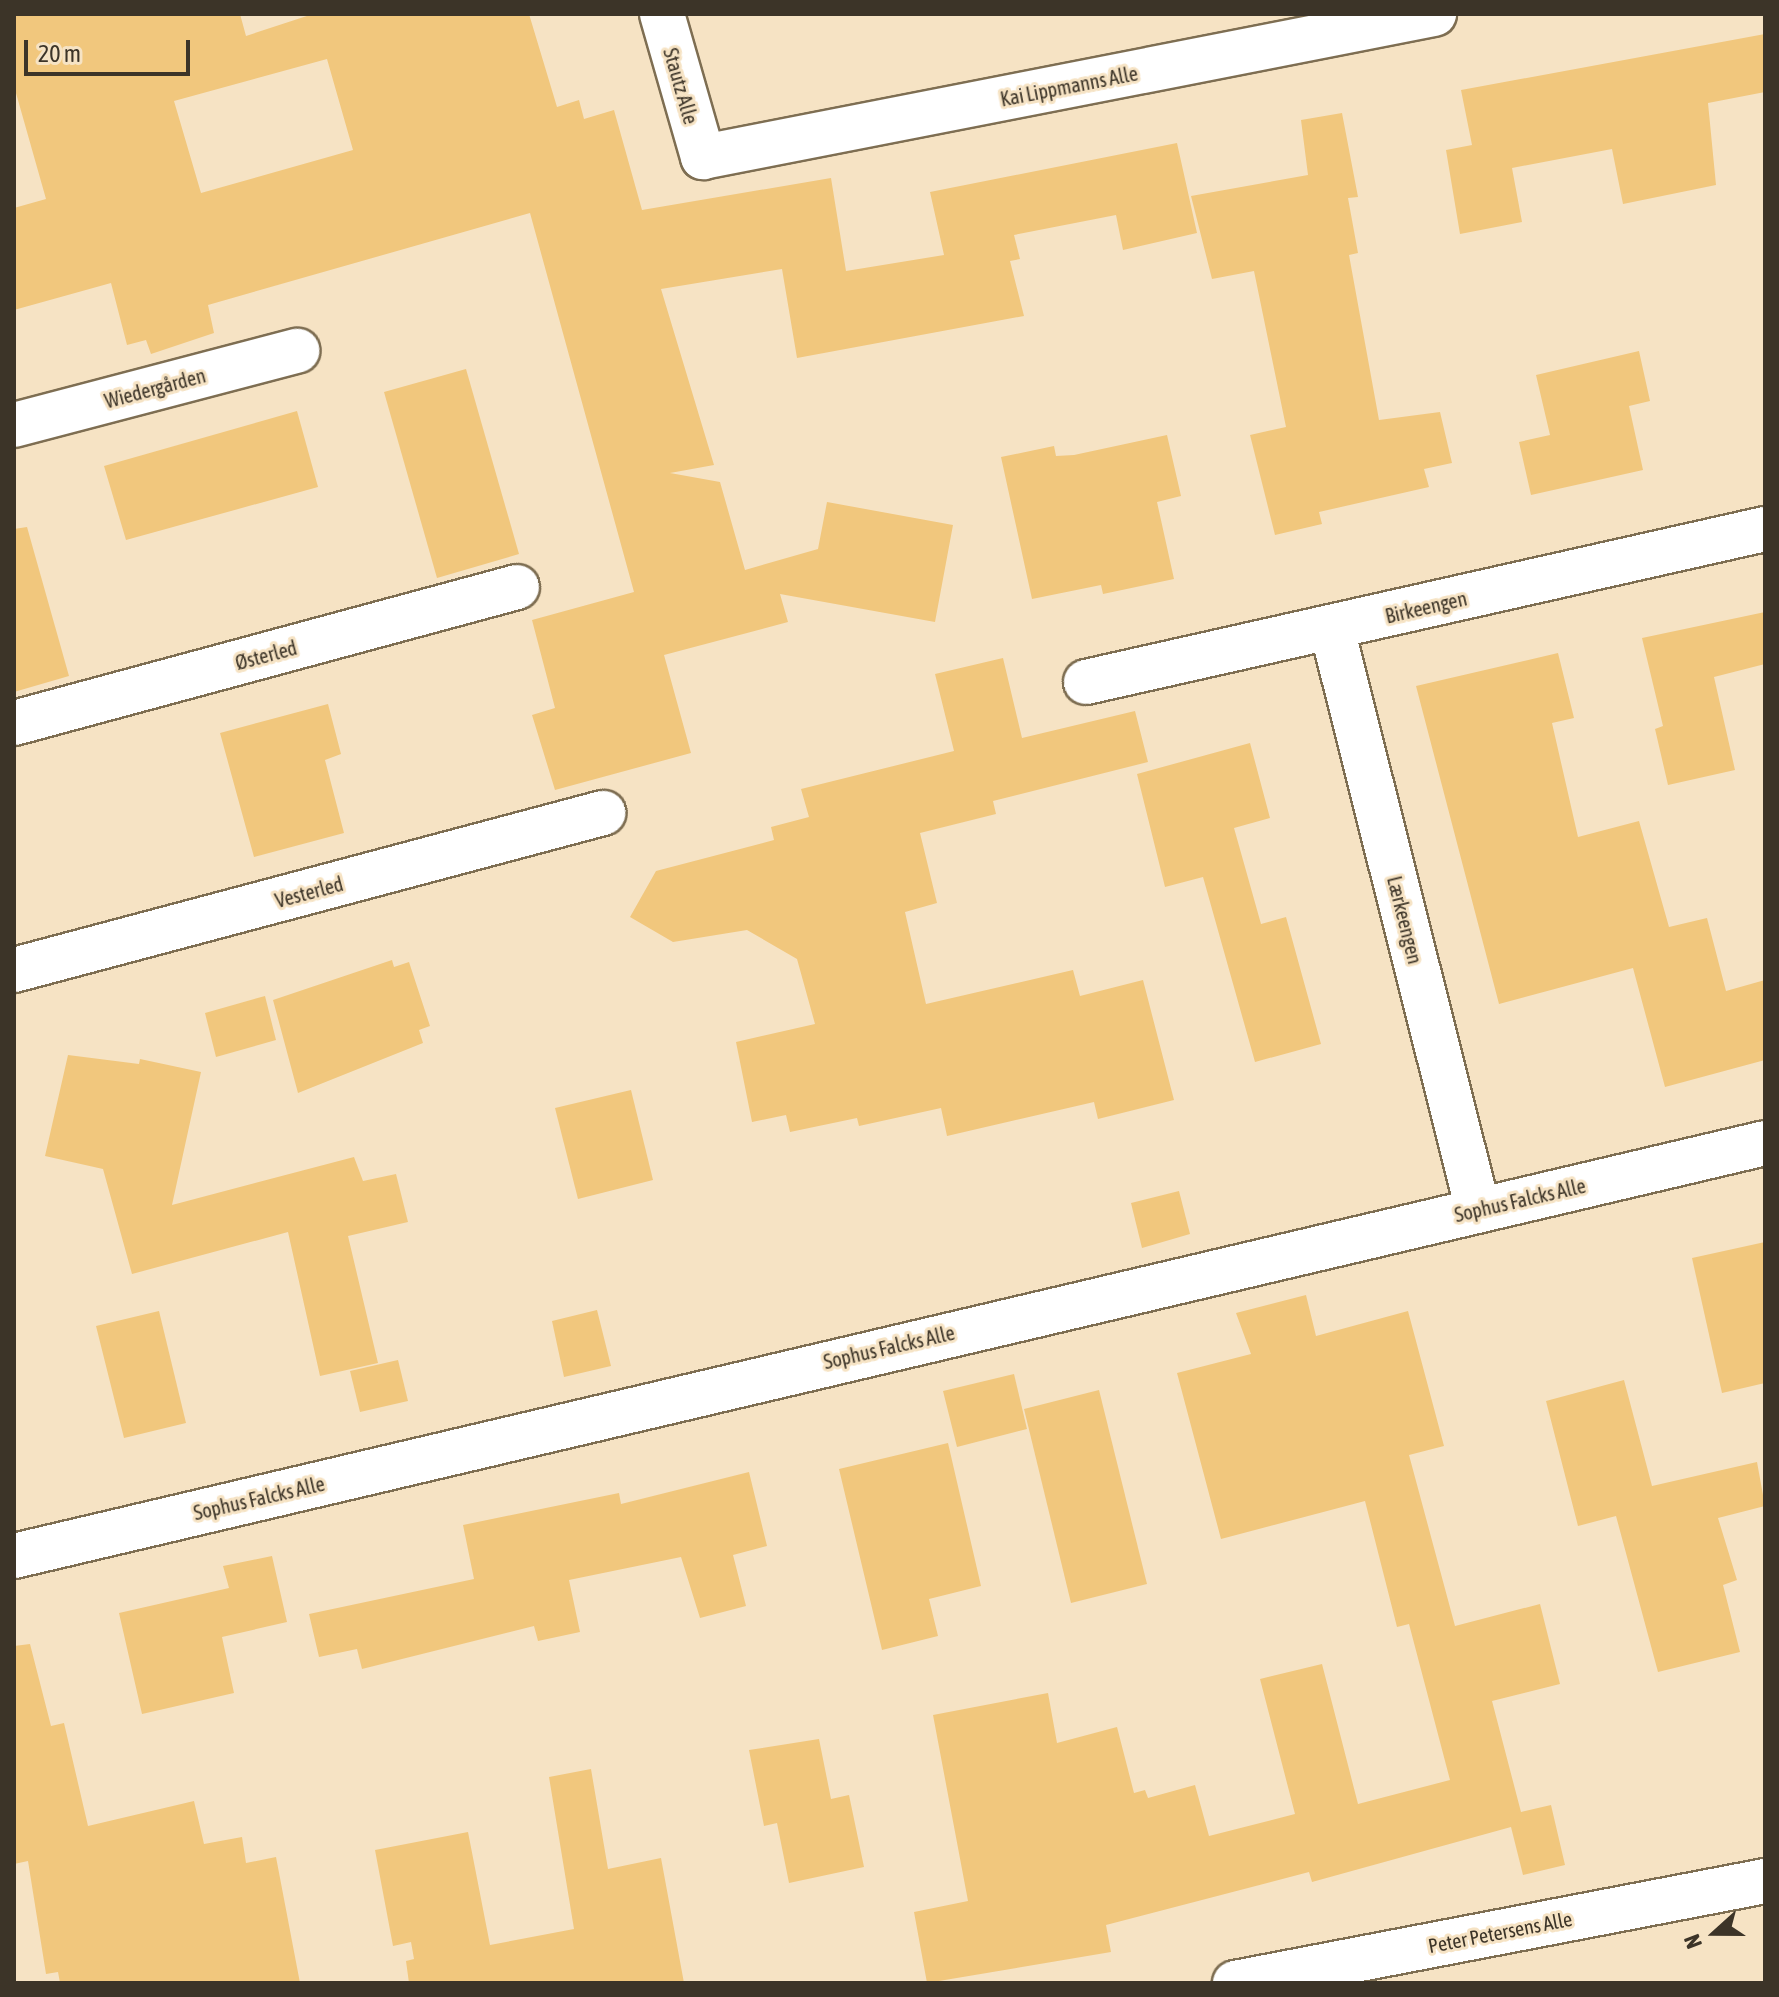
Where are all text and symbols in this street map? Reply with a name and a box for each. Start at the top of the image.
scale bar [28,24,194,74]
text: 20 m [38,40,81,67]
street label: Stautz Alle [659,45,703,127]
street label: Kai Lippmanns Alle [998,61,1140,111]
street label: Wiedergården [102,363,208,413]
street label: Birkeengen [1383,586,1469,628]
street label: Østerled [233,635,299,675]
street label: Vesterled [272,871,346,913]
street label: Lærkeengen [1382,874,1428,966]
street label: Sophus Falcks Alle [1452,1173,1588,1227]
street label: Sophus Falcks Alle [821,1320,957,1374]
street label: Sophus Falcks Alle [191,1471,327,1525]
north arrow [1675,1893,1755,1973]
street label: Peter Petersens Alle [1426,1906,1574,1958]
text: N [1678,1931,1707,1952]

